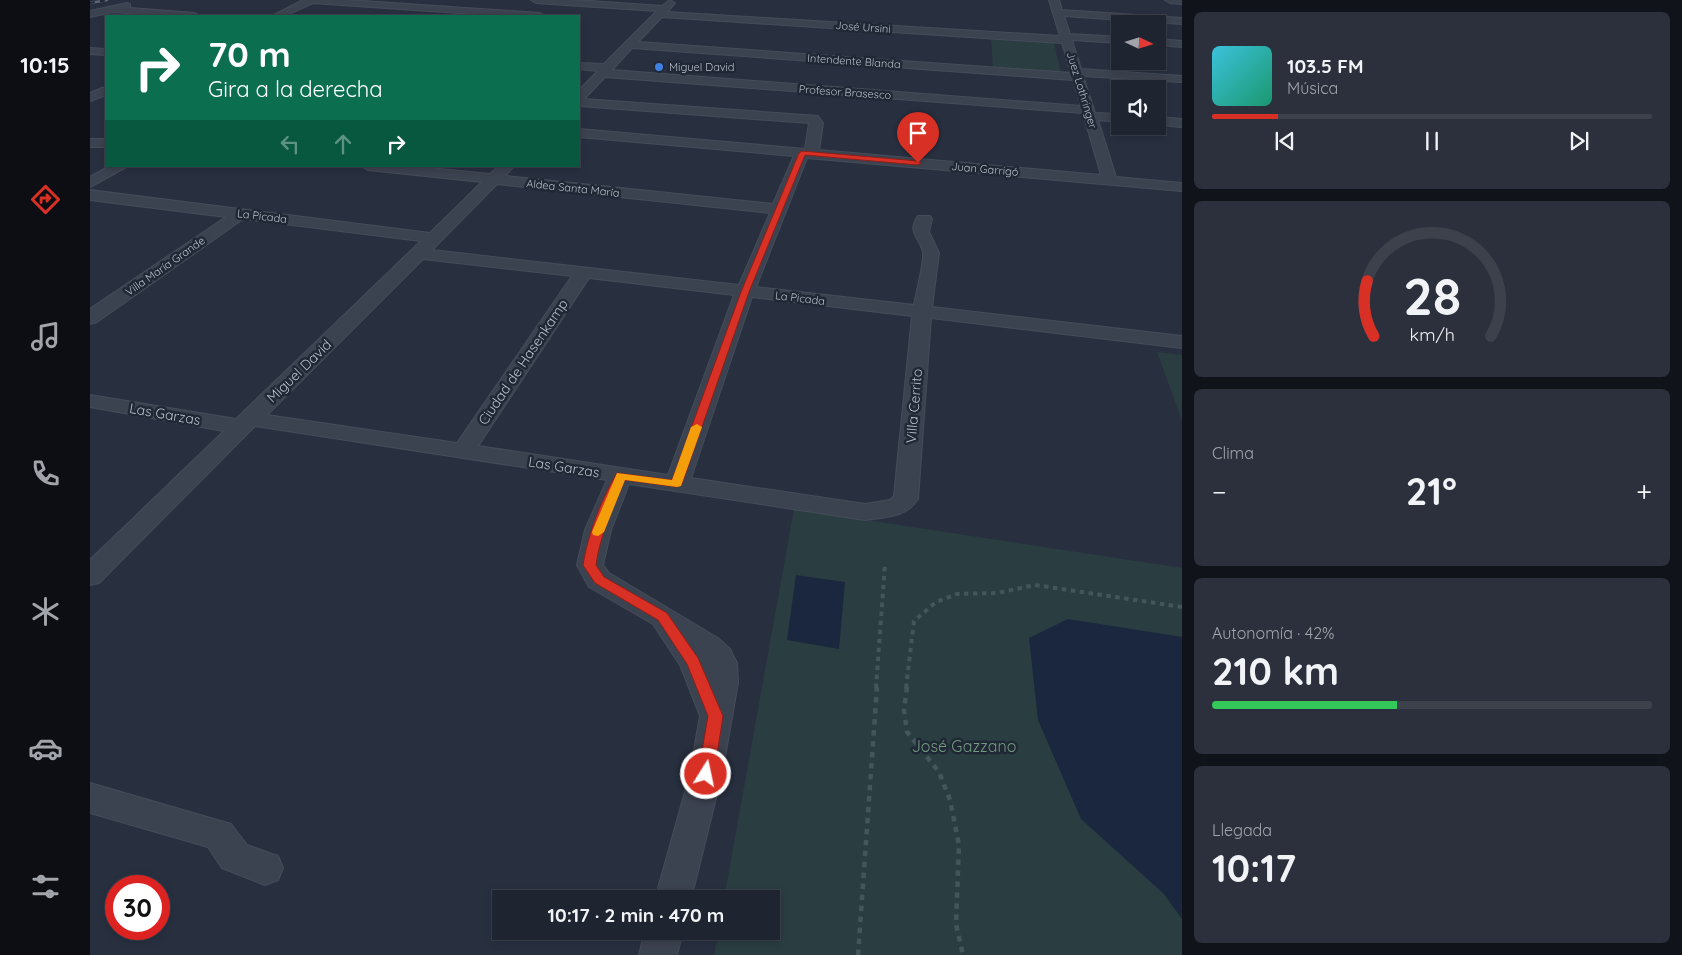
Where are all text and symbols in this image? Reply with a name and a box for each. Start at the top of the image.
north arrow [1111,15,1166,70]
map controls [1111,15,1166,135]
street label: José Ursini [835,18,891,36]
text: 70 m [208,32,291,76]
icon: right [125,35,190,100]
street label: Juez Lothringer [1064,50,1101,131]
text: 10:15 [20,51,70,79]
street label: Intendente Blanda [807,51,901,71]
text: 103.5 FM [1287,54,1364,78]
place label: Miguel David [669,60,735,74]
marker: Miguel David [653,61,665,73]
text: Gira a la derecha [208,75,383,103]
text: Música [1287,78,1338,98]
button: sound [1111,80,1166,135]
street label: Profesor Brasesco [798,82,892,102]
pin [897,112,939,163]
icon: arrive [904,119,932,147]
icon: previous [1271,127,1299,155]
icon: pause [1418,127,1446,155]
icon: next [1565,127,1593,155]
icon: left [276,130,304,158]
icon: ahead [329,130,357,158]
icon: right [382,130,410,158]
street label: Juan Garrigó [951,159,1020,179]
street label: Aldea Santa María [526,176,620,200]
icon: directions [28,182,63,217]
street label: La Picada [236,206,288,226]
street label: Villa María Grande [122,233,208,299]
text: 28 [1403,263,1461,328]
street label: La Picada [774,288,826,308]
street label: Ciudad de Hasenkamp [474,296,572,428]
icon: music [28,319,63,354]
text: km/h [1409,323,1455,345]
street label: Miguel David [263,336,335,406]
street label: Villa Cerrito [902,368,926,444]
street label: Las Garzas [128,399,202,429]
text: Clima [1212,443,1254,463]
street label: Las Garzas [527,452,601,482]
icon: phone [28,456,63,491]
text: 21° [1406,467,1457,515]
text: − [1212,474,1227,509]
text: + [1636,474,1652,509]
icon: climate [28,594,63,629]
text: Autonomía · 42% [1212,623,1335,643]
text: 210 km [1212,647,1339,695]
icon: car [28,731,63,766]
park label: José Gazzano [912,736,1016,756]
position arrow [679,747,731,799]
text: Llegada [1212,820,1272,840]
text: 10:17 [1212,844,1296,892]
icon: filters [28,869,63,904]
speed limit sign: 30 [105,875,170,940]
text: 10:17 · 2 min · 470 m [548,903,724,927]

